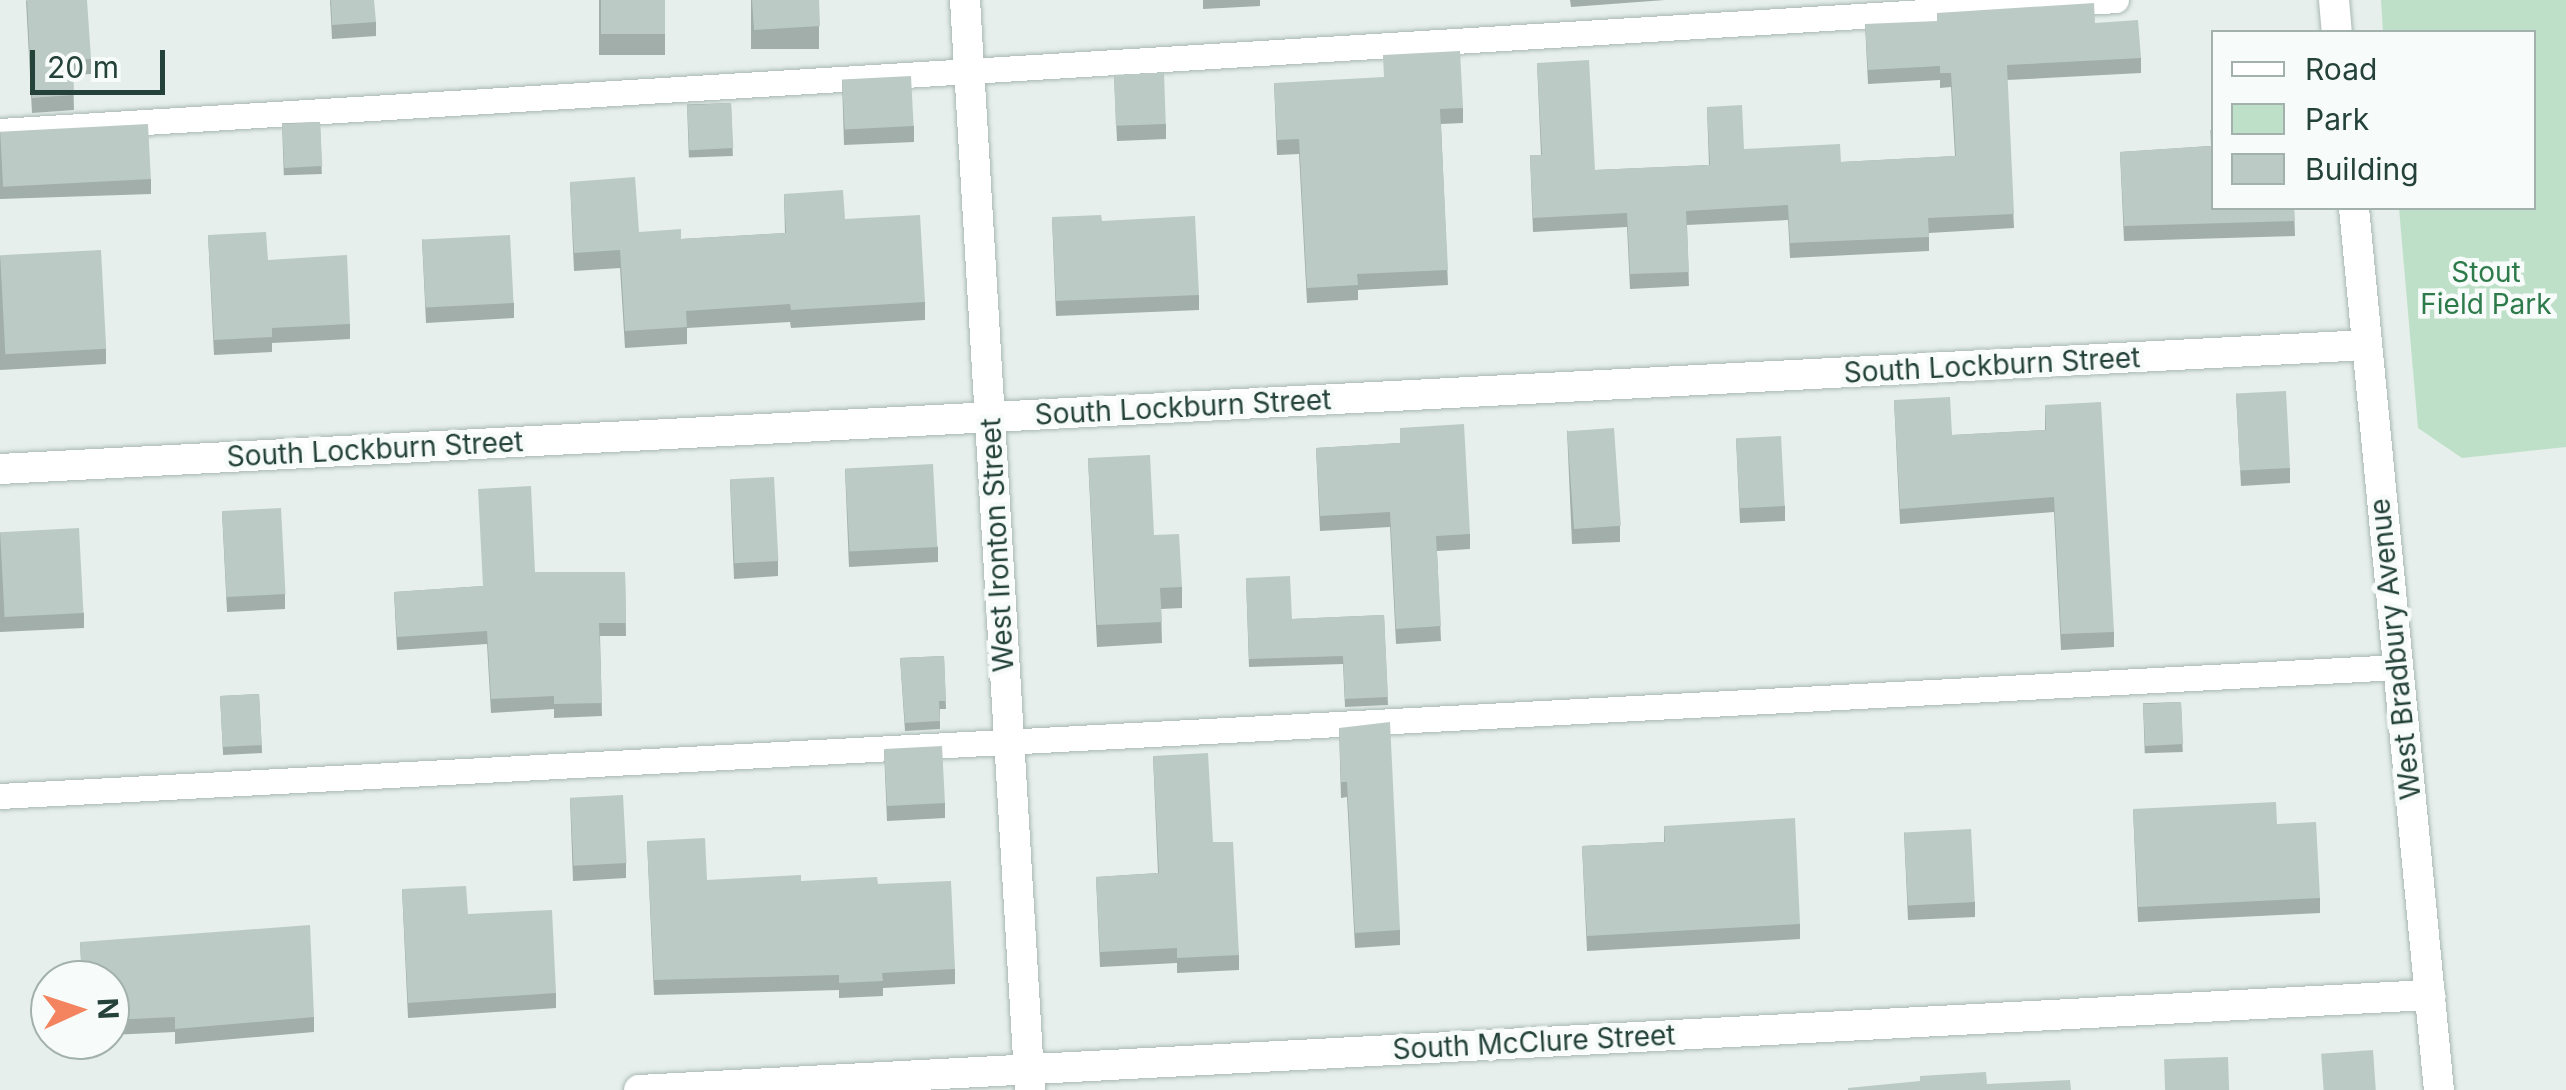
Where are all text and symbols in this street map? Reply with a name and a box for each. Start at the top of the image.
scale bar [35,30,170,92]
legend [2211,30,2536,210]
text: 20 m [47,49,119,85]
text: Road [2305,51,2377,87]
text: Park [2305,101,2369,137]
text: Building [2305,151,2419,187]
park label: Stout Field Park [2420,255,2552,321]
street label: South Lockburn Street [1843,340,2141,390]
street label: South Lockburn Street [1034,382,1332,432]
street label: West Ironton Street [974,417,1020,673]
street label: South Lockburn Street [226,424,524,474]
street label: West Bradbury Avenue [2362,497,2428,801]
north arrow [30,960,130,1060]
text: N [90,997,125,1020]
street label: South McClure Street [1392,1018,1676,1066]

